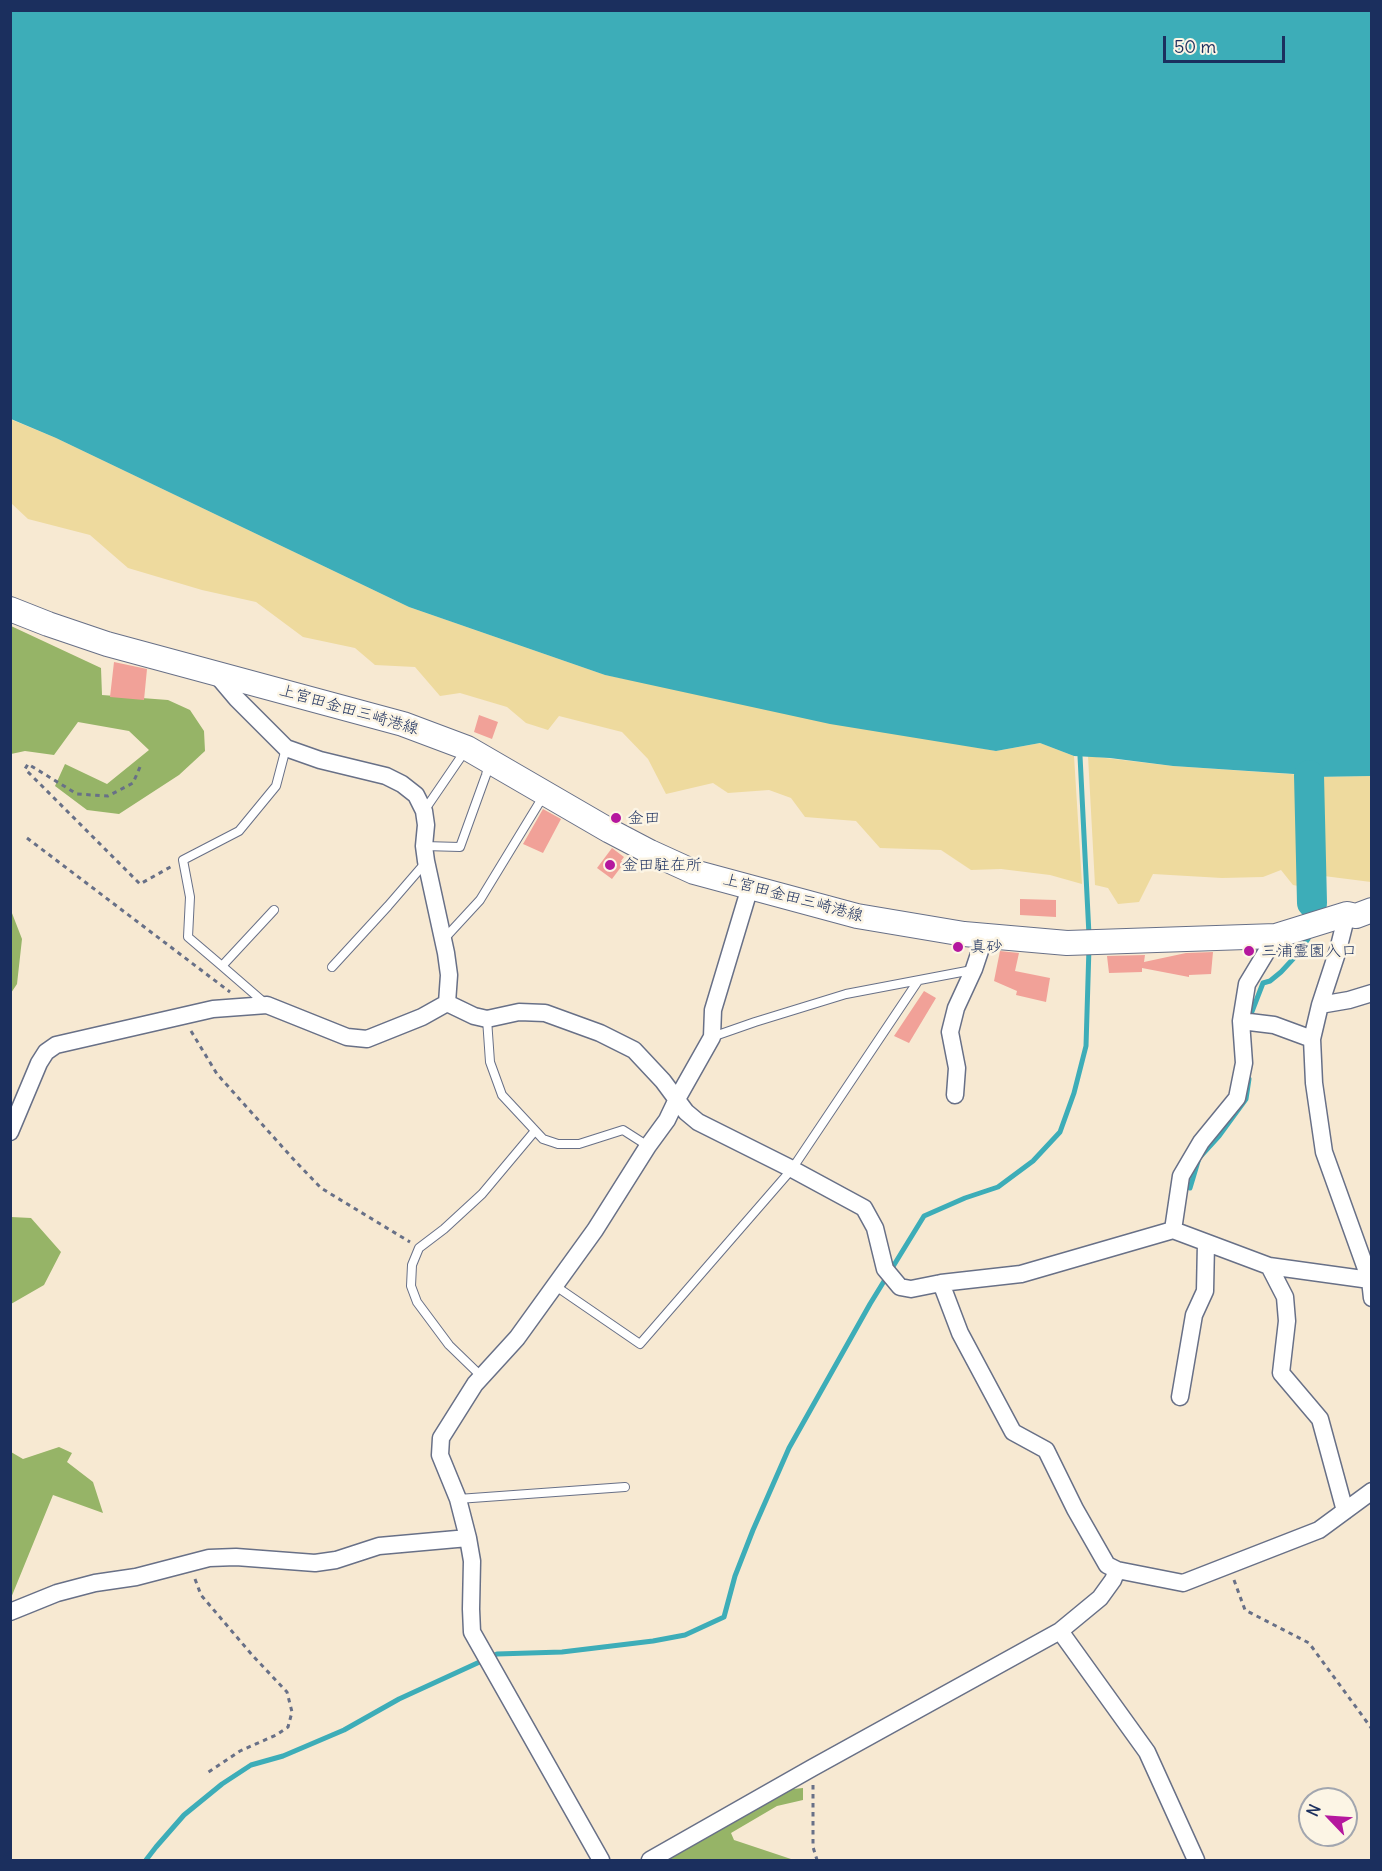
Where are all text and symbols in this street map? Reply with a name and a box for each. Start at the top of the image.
scale bar [1166,24,1288,62]
text: 50 m [1174,35,1216,58]
street label: 上宮田金田三崎港線 [277,681,421,739]
place label: 金田 [628,808,660,828]
marker: 金田 [609,811,623,825]
place label: 金田駐在所 [622,855,702,875]
marker: 金田駐在所 [603,858,617,872]
street label: 上宮田金田三崎港線 [721,870,865,926]
place label: 真砂 [970,937,1002,957]
marker: 真砂 [951,940,965,954]
place label: 三浦霊園入口 [1261,941,1357,961]
marker: 三浦霊園入口 [1242,944,1256,958]
north arrow [1298,1787,1358,1847]
text: N [1302,1801,1325,1819]

